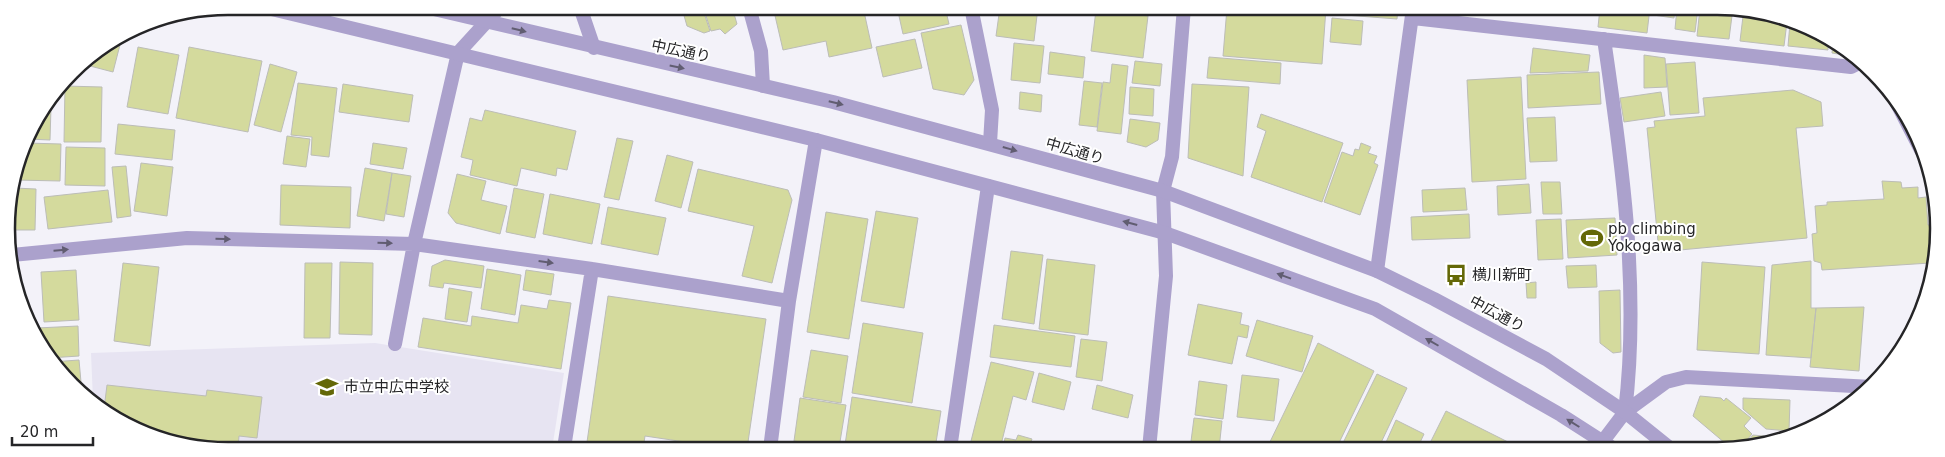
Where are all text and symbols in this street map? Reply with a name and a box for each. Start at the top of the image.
one-way arrow [512,26,527,34]
street label: 中広通り [650,36,712,66]
one-way arrow [670,63,685,71]
one-way arrow [828,99,843,107]
street label: 中広通り [1044,134,1106,168]
one-way arrow [1002,145,1017,153]
one-way arrow [1122,219,1137,227]
place label: pb climbing Yokogawa [1607,220,1696,255]
sports icon: pb climbing Yokogawa [1579,225,1605,251]
one-way arrow [215,235,231,243]
one-way arrow [377,240,393,248]
one-way arrow [53,246,69,254]
one-way arrow [539,259,555,267]
bus stop icon: 横川新町 [1443,262,1469,288]
place label: 横川新町 [1472,266,1532,284]
one-way arrow [1276,272,1291,279]
street label: 中広通り [1466,292,1528,336]
one-way arrow [1424,338,1439,346]
school or university icon: 市立中広中学校 [314,374,340,400]
place label: 市立中広中学校 [344,378,449,396]
scale bar [12,414,94,446]
one-way arrow [1566,418,1579,427]
text: 20 m [20,423,58,441]

